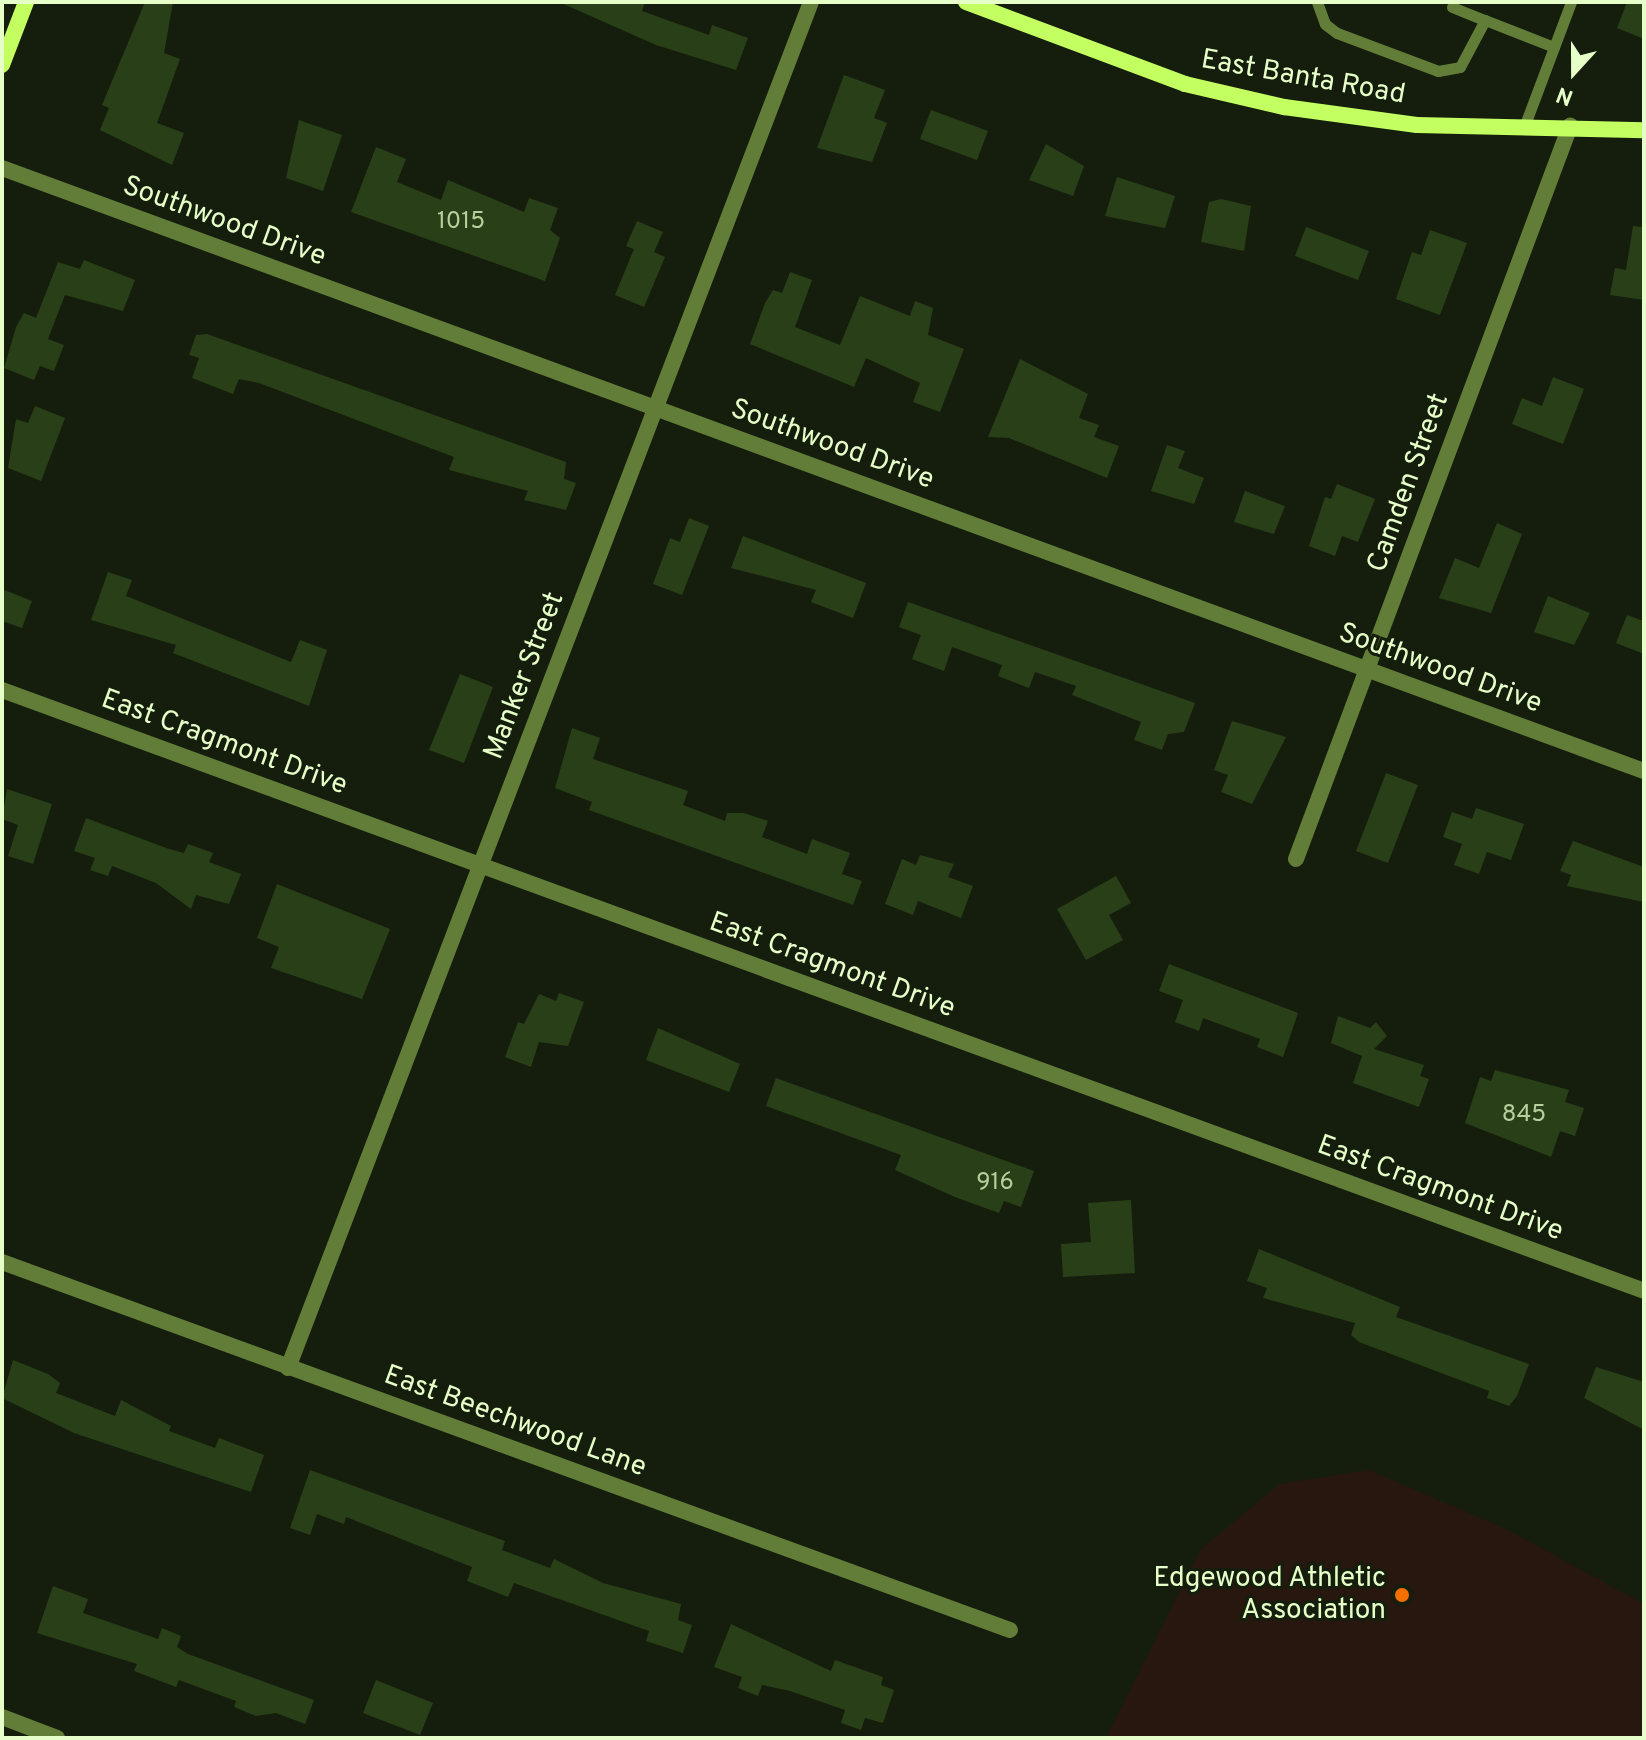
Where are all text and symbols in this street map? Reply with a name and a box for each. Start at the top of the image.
north arrow [1534,32,1614,112]
street label: East Banta Road [1198,43,1408,113]
text: N [1553,79,1577,110]
street label: Southwood Drive [118,170,330,274]
house number: 1015 [437,209,485,237]
street label: Camden Street [1361,389,1457,577]
street label: Southwood Drive [726,393,938,497]
street label: Manker Street [478,588,572,764]
street label: Southwood Drive [1334,617,1546,721]
street label: East Cragmont Drive [96,683,352,803]
street label: East Cragmont Drive [704,906,960,1026]
house number: 845 [1502,1102,1546,1130]
street label: East Cragmont Drive [1312,1129,1568,1249]
house number: 916 [976,1170,1014,1198]
street label: East Beechwood Lane [379,1359,651,1485]
place label: Edgewood Athletic Association [1152,1562,1386,1628]
marker: Edgewood Athletic Association [1393,1586,1411,1604]

